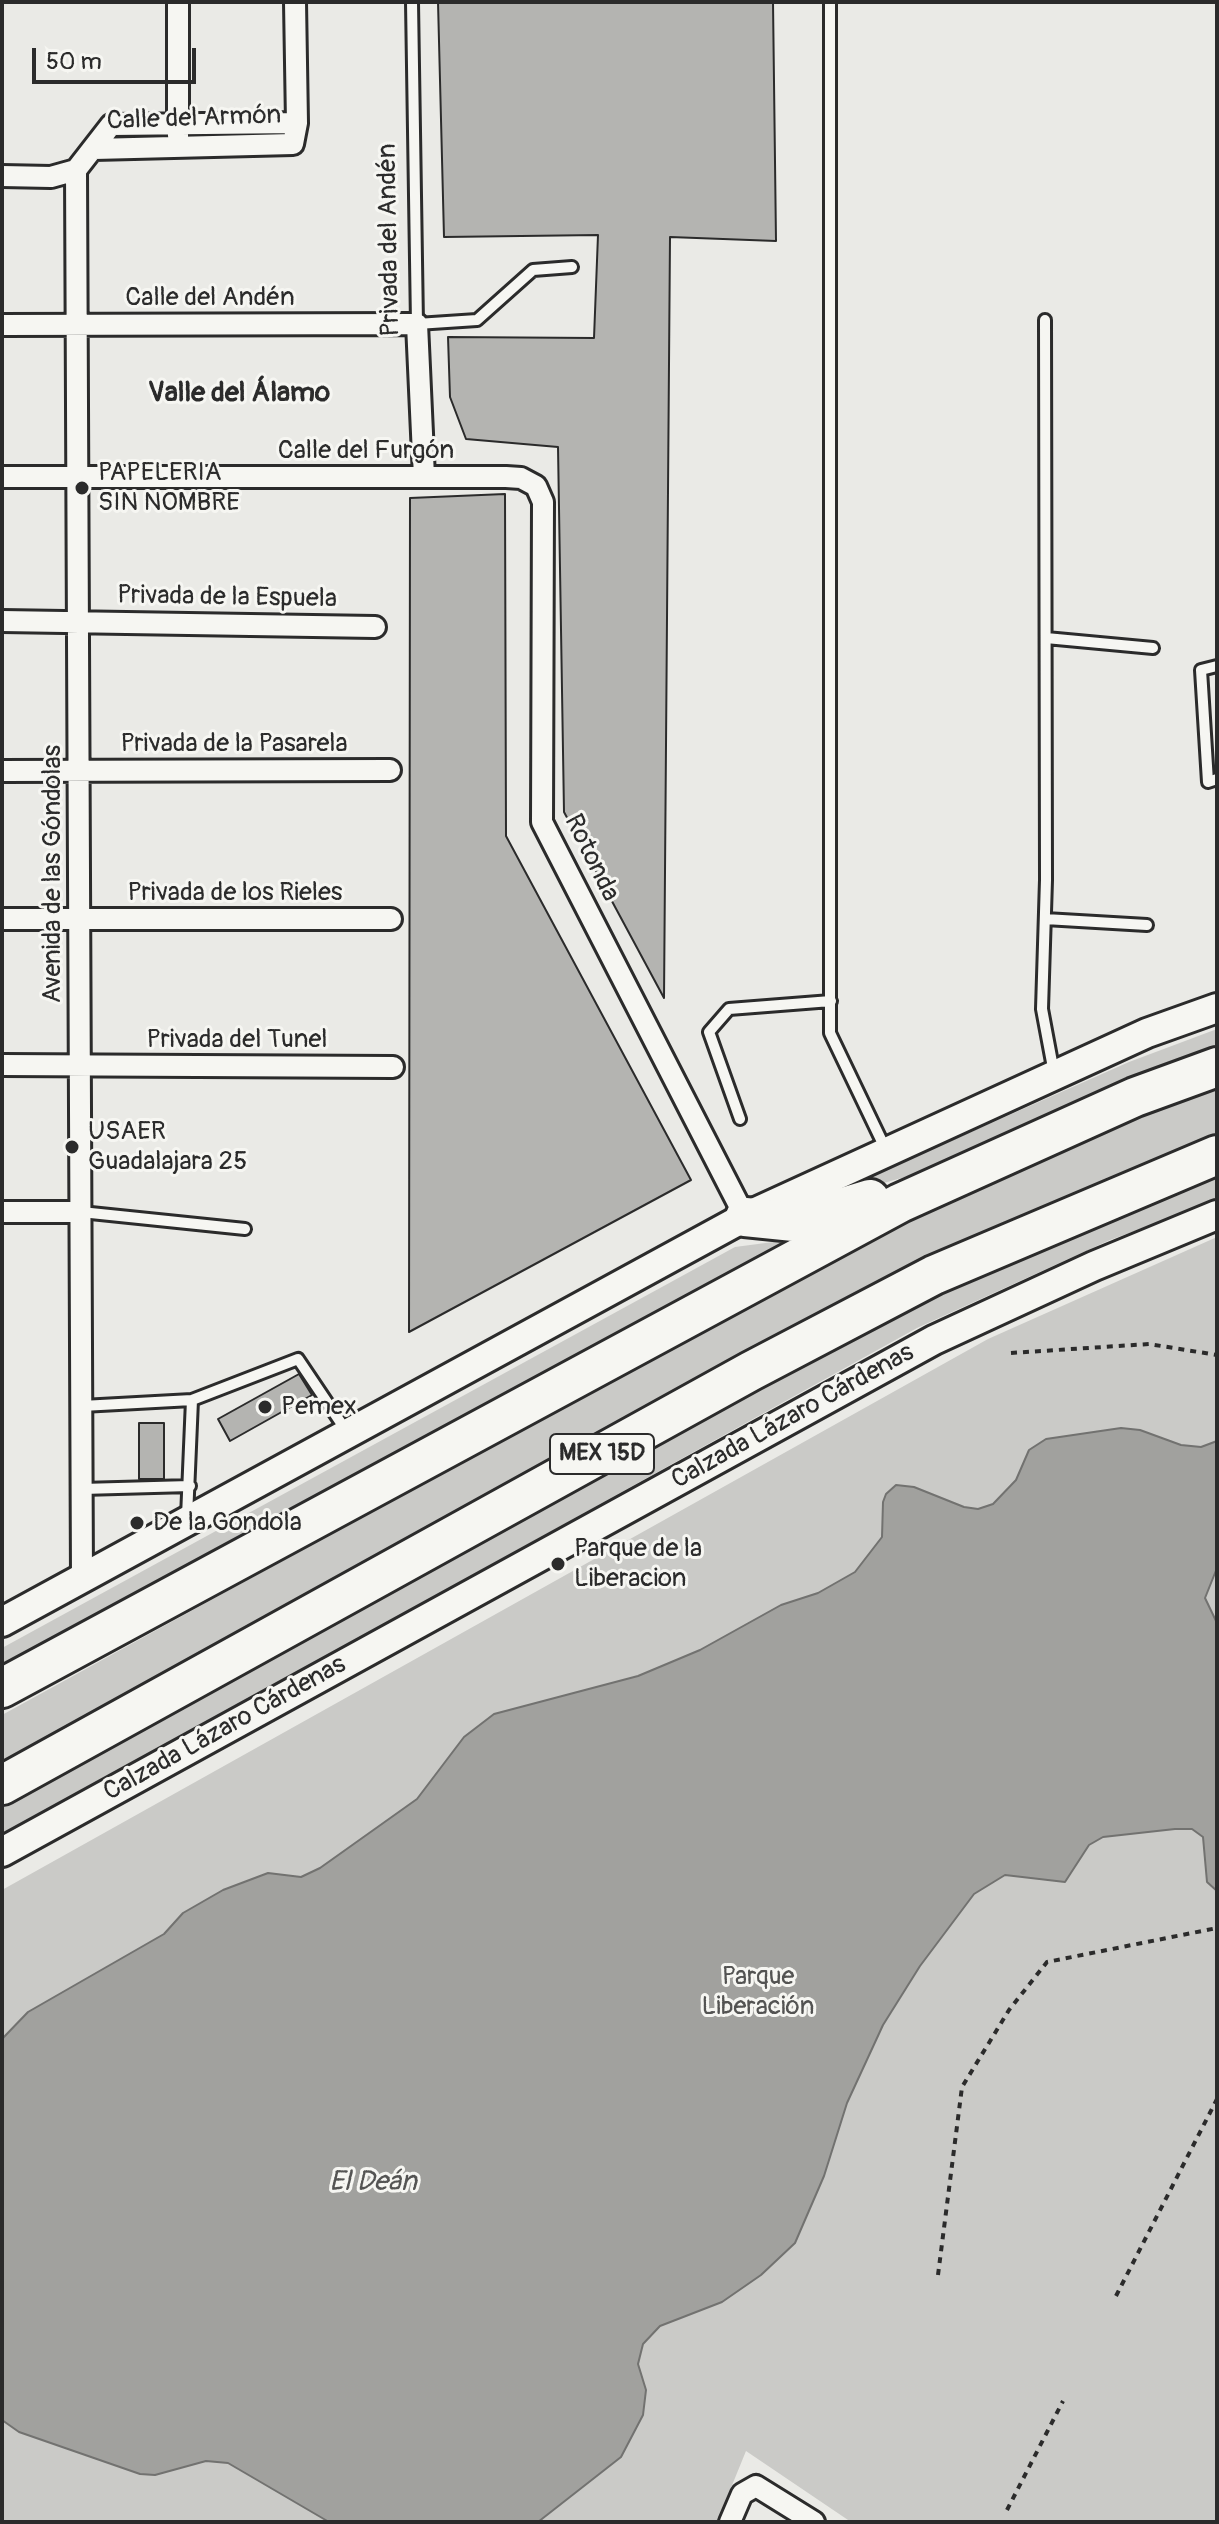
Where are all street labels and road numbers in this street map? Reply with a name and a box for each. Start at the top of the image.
street label: Calle del Armón [106,100,282,138]
street label: Privada del Andén [373,143,407,337]
street label: Calle del Andén [125,282,295,314]
street label: Calle del Furgón [278,435,454,467]
street label: Privada de la Espuela [117,580,337,616]
street label: Privada de la Pasarela [120,728,348,760]
street label: Avenida de las Góndolas [37,745,69,1003]
street label: Rotonda [557,809,625,907]
street label: Privada de los Rieles [128,877,342,909]
street label: Privada del Tunel [147,1024,327,1056]
street label: Calzada Lázaro Cárdenas [667,1337,919,1497]
road number: MEX 15D [550,1434,654,1474]
street label: Calzada Lázaro Cárdenas [99,1649,351,1809]

